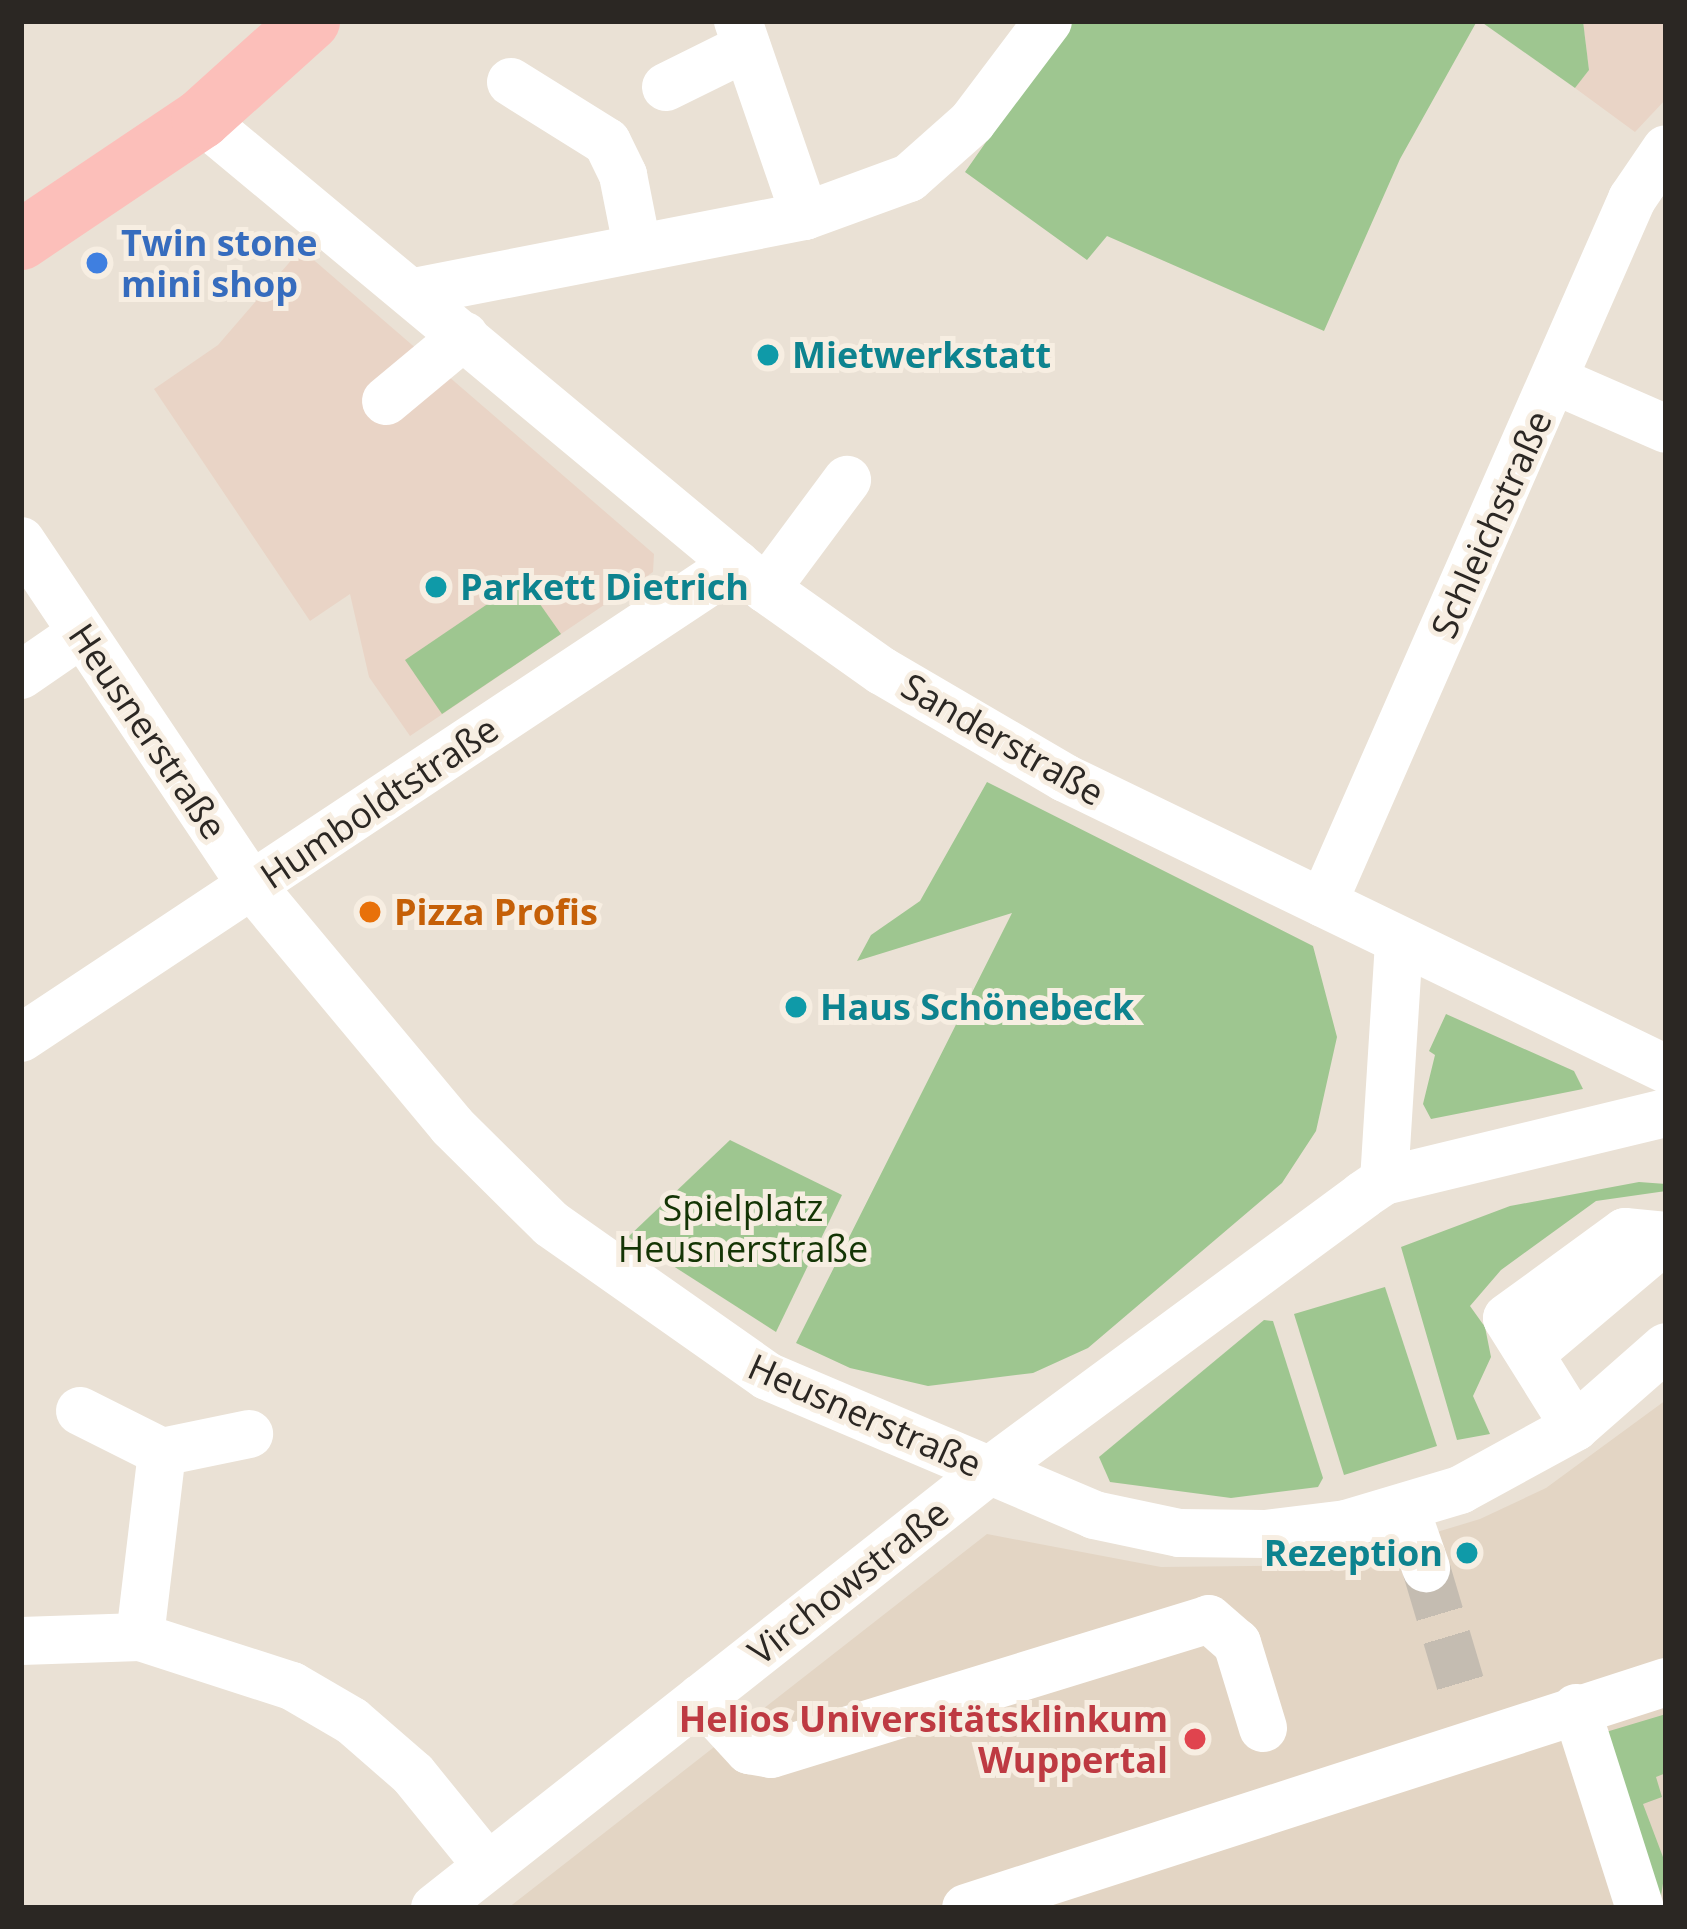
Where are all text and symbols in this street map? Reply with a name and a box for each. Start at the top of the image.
place label: Twin stone mini shop [121,220,317,305]
marker: Twin stone mini shop [84,250,110,276]
place label: Mietwerkstatt [792,333,1051,377]
marker: Mietwerkstatt [755,342,781,368]
street label: Schleichstraße [1422,404,1560,644]
place label: Parkett Dietrich [460,565,749,609]
marker: Parkett Dietrich [423,574,449,600]
street label: Heusnerstraße [60,615,236,847]
street label: Sanderstraße [894,664,1112,814]
street label: Humboldtstraße [252,707,506,897]
place label: Pizza Profis [394,890,598,934]
marker: Pizza Profis [357,899,383,925]
place label: Haus Schönebeck [820,985,1134,1029]
marker: Haus Schönebeck [783,994,809,1020]
park label: Spielplatz Heusnerstraße [618,1185,868,1270]
street label: Heusnerstraße [742,1344,988,1486]
street label: Virchowstraße [740,1491,956,1673]
place label: Rezeption [1264,1531,1443,1575]
marker: Rezeption [1454,1540,1480,1566]
place label: Helios Universitätsklinkum Wuppertal [679,1696,1168,1781]
marker: Helios Universitätsklinkum Wuppertal [1179,1723,1211,1755]

